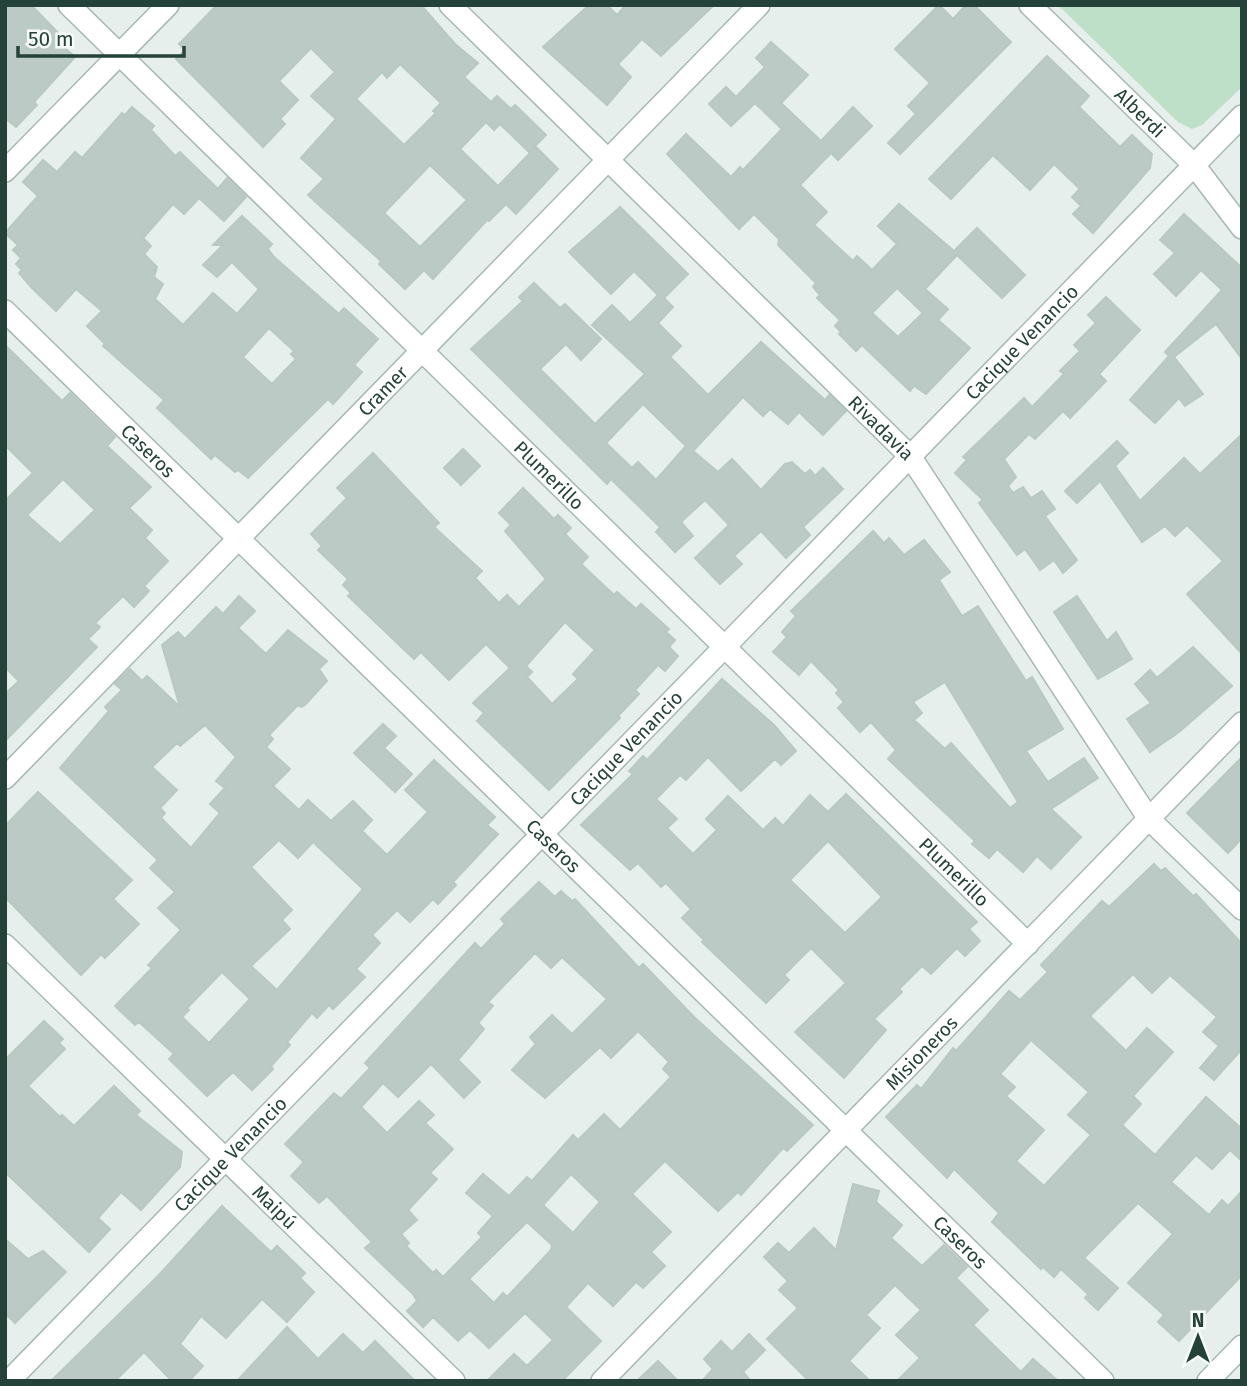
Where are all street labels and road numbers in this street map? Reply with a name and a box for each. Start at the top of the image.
street label: Alberdi [1110,83,1170,143]
street label: Cacique Venancio [961,280,1083,405]
street label: Cramer [353,361,413,421]
street label: Rivadavia [843,391,919,465]
street label: Caseros [116,419,180,483]
street label: Plumerillo [509,436,589,515]
street label: Cacique Venancio [565,686,688,811]
street label: Caseros [521,814,585,878]
street label: Plumerillo [914,833,994,912]
street label: Misioneros [881,1011,963,1095]
street label: Cacique Venancio [169,1092,292,1217]
street label: Maipú [247,1181,301,1234]
street label: Caseros [928,1211,992,1274]

